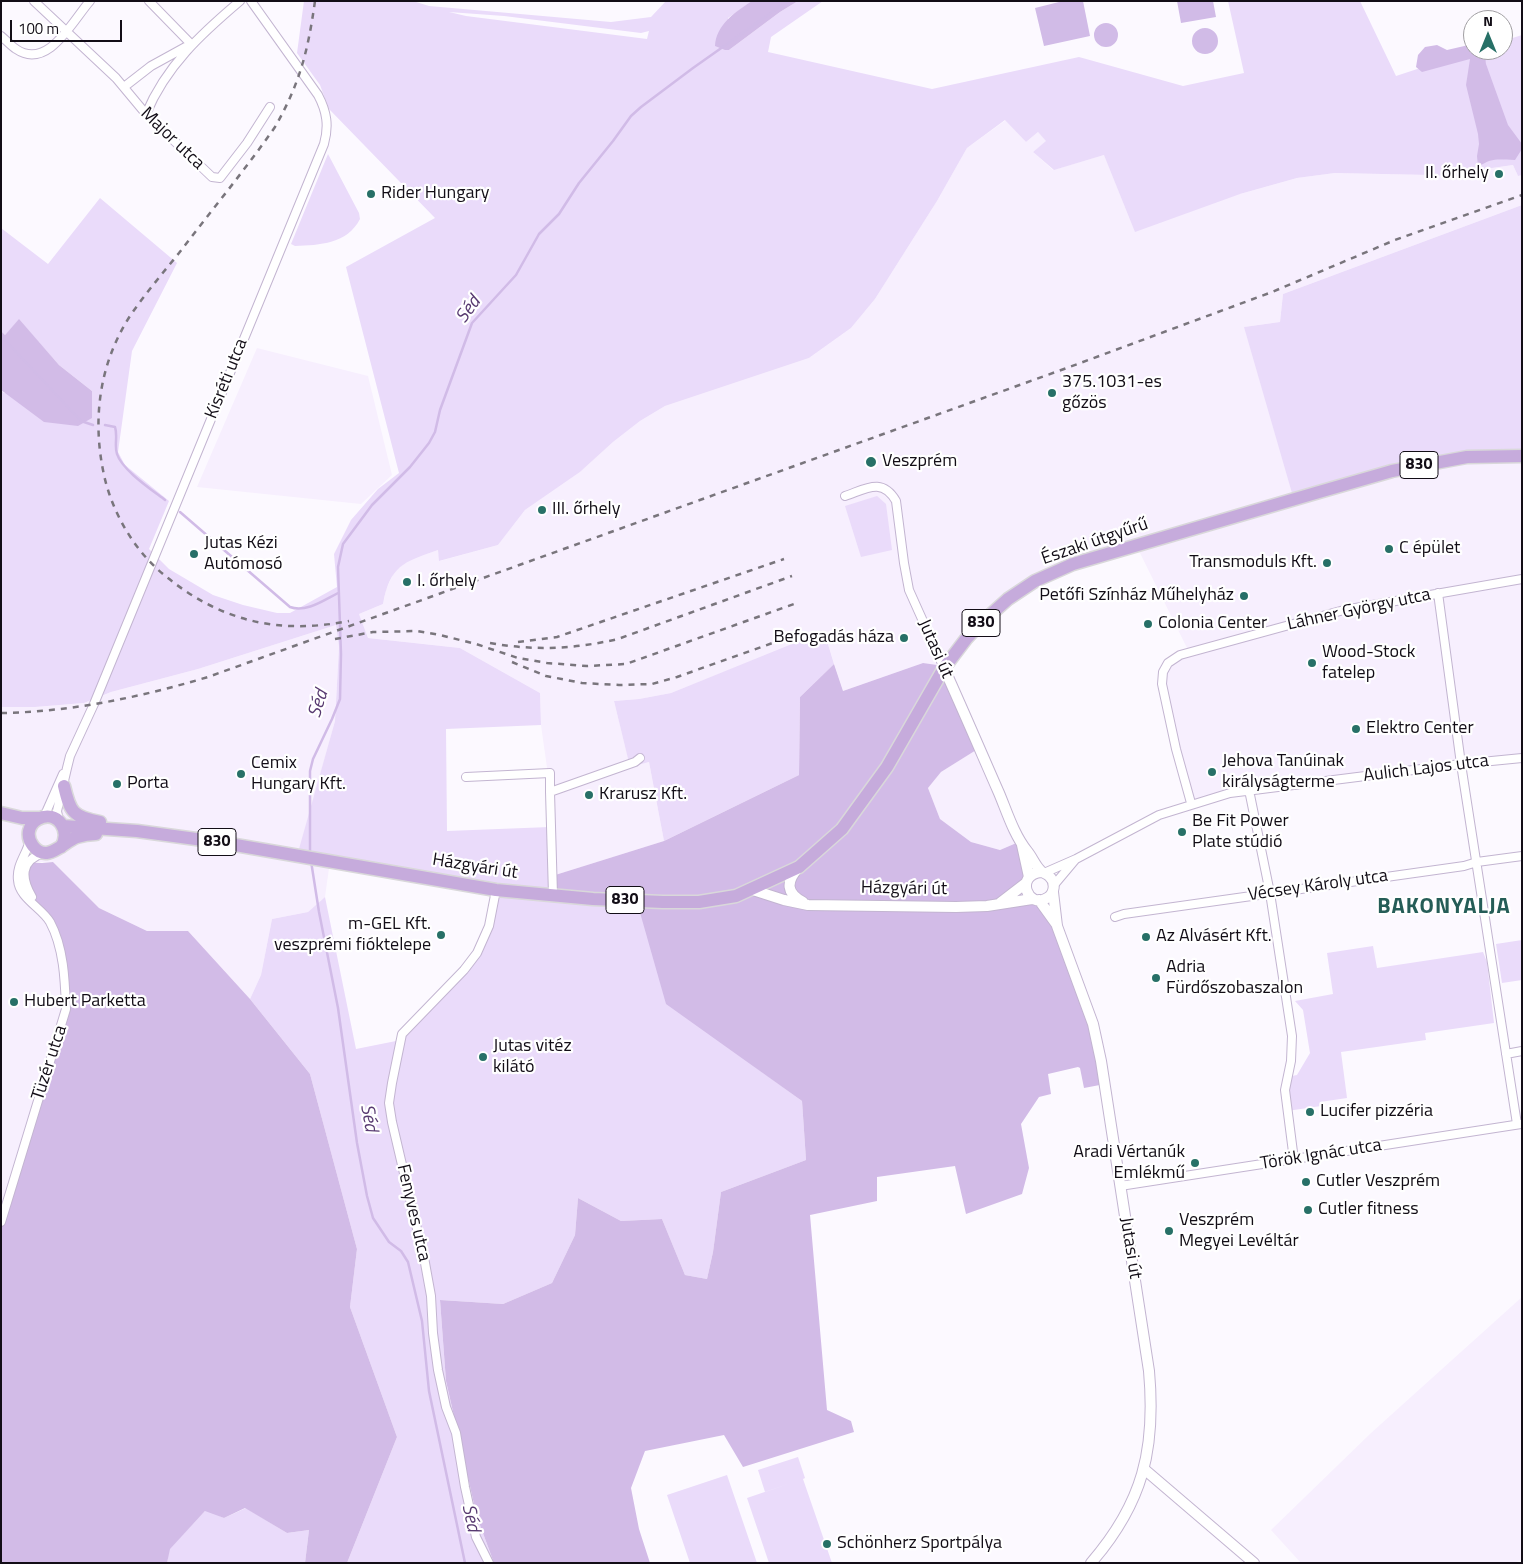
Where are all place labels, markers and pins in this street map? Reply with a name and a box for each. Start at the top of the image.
place label: II. őrhely [1425,163,1489,185]
marker: II. őrhely [1493,168,1505,180]
place label: Rider Hungary [381,183,489,205]
marker: Rider Hungary [365,188,377,200]
place label: 375.1031-es gőzös [1062,372,1162,414]
marker: 375.1031-es gőzös [1046,387,1058,399]
place label: Veszprém [882,451,957,473]
marker: Veszprém [864,455,878,469]
place label: III. őrhely [552,499,620,521]
marker: III. őrhely [536,504,548,516]
place label: Jutas Kézi Autómosó [204,533,283,576]
place label: C épület [1399,538,1460,560]
marker: C épület [1383,543,1395,555]
marker: Jutas Kézi Autómosó [188,548,200,560]
place label: Transmoduls Kft. [1189,552,1317,574]
marker: Transmoduls Kft. [1321,557,1333,569]
place label: I. őrhely [417,571,477,593]
marker: I. őrhely [401,576,413,588]
place label: Petőfi Színház Műhelyház [1039,585,1234,607]
marker: Petőfi Színház Műhelyház [1238,590,1250,602]
place label: Colonia Center [1158,613,1267,635]
marker: Colonia Center [1142,618,1154,630]
place label: Befogadás háza [773,627,894,649]
marker: Befogadás háza [898,632,910,644]
place label: Wood-Stock fatelep [1322,642,1415,684]
marker: Wood-Stock fatelep [1306,657,1318,669]
place label: Elektro Center [1366,718,1474,740]
marker: Elektro Center [1350,723,1362,735]
place label: Jehova Tanúinak királyságterme [1222,751,1344,794]
place label: Cemix Hungary Kft. [251,753,346,796]
marker: Jehova Tanúinak királyságterme [1206,766,1218,778]
marker: Cemix Hungary Kft. [235,768,247,780]
place label: Porta [127,773,169,795]
marker: Porta [111,778,123,790]
place label: Krarusz Kft. [599,784,687,806]
marker: Krarusz Kft. [583,789,595,801]
place label: Be Fit Power Plate stúdió [1192,811,1289,854]
marker: Be Fit Power Plate stúdió [1176,826,1188,838]
place label: m-GEL Kft. veszprémi fióktelepe [274,914,431,956]
place label: Az Alvásért Kft. [1156,926,1272,948]
marker: m-GEL Kft. veszprémi fióktelepe [435,929,447,941]
marker: Az Alvásért Kft. [1140,931,1152,943]
place label: Adria Fürdőszobaszalon [1166,957,1303,1000]
marker: Adria Fürdőszobaszalon [1150,972,1162,984]
place label: Hubert Parketta [24,991,146,1013]
marker: Hubert Parketta [8,996,20,1008]
place label: Jutas vitéz kilátó [493,1036,572,1078]
marker: Jutas vitéz kilátó [477,1051,489,1063]
place label: Lucifer pizzéria [1320,1101,1433,1123]
marker: Lucifer pizzéria [1304,1106,1316,1118]
place label: Aradi Vértanúk Emlékmű [1073,1142,1185,1184]
marker: Aradi Vértanúk Emlékmű [1189,1157,1201,1169]
place label: Cutler Veszprém [1316,1171,1440,1193]
marker: Cutler Veszprém [1300,1176,1312,1188]
place label: Cutler fitness [1318,1199,1419,1221]
marker: Cutler fitness [1302,1204,1314,1216]
place label: Veszprém Megyei Levéltár [1179,1210,1299,1252]
marker: Veszprém Megyei Levéltár [1163,1225,1175,1237]
place label: Schönherz Sportpálya [837,1533,1002,1555]
marker: Schönherz Sportpálya [821,1538,833,1550]

